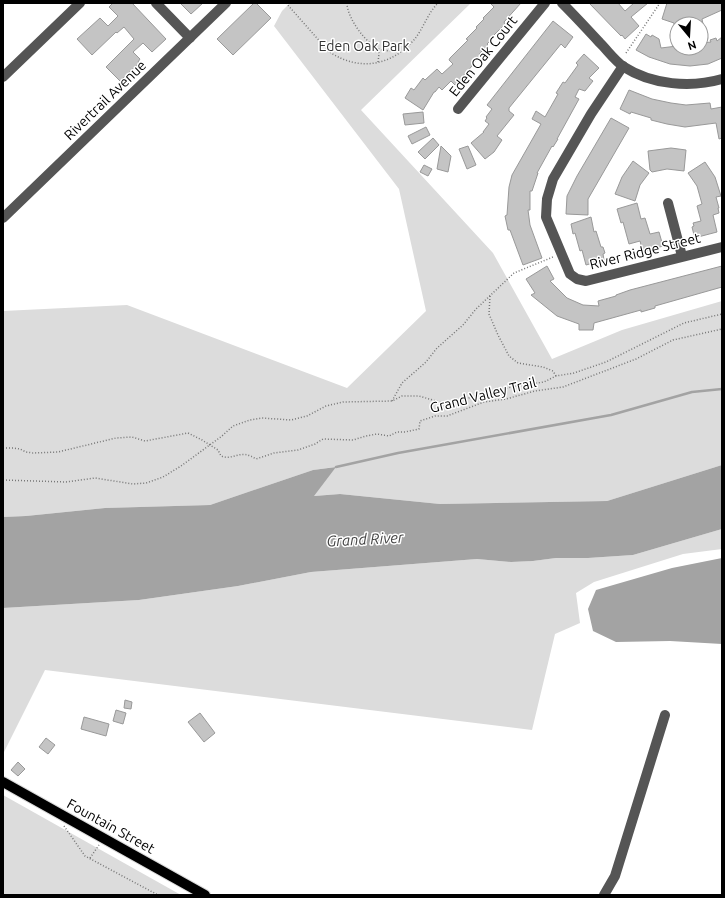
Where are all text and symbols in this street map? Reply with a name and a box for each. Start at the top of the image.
street label: Eden Oak Court [446,12,521,99]
north arrow [669,16,709,56]
park label: Eden Oak Park [319,38,410,54]
text: N [686,39,698,52]
street label: Rivertrail Avenue [61,57,149,143]
street label: River Ridge Street [588,229,703,272]
street label: Grand Valley Trail [428,374,538,416]
water label: Grand River [326,528,405,550]
street label: Fountain Street [64,795,158,857]

